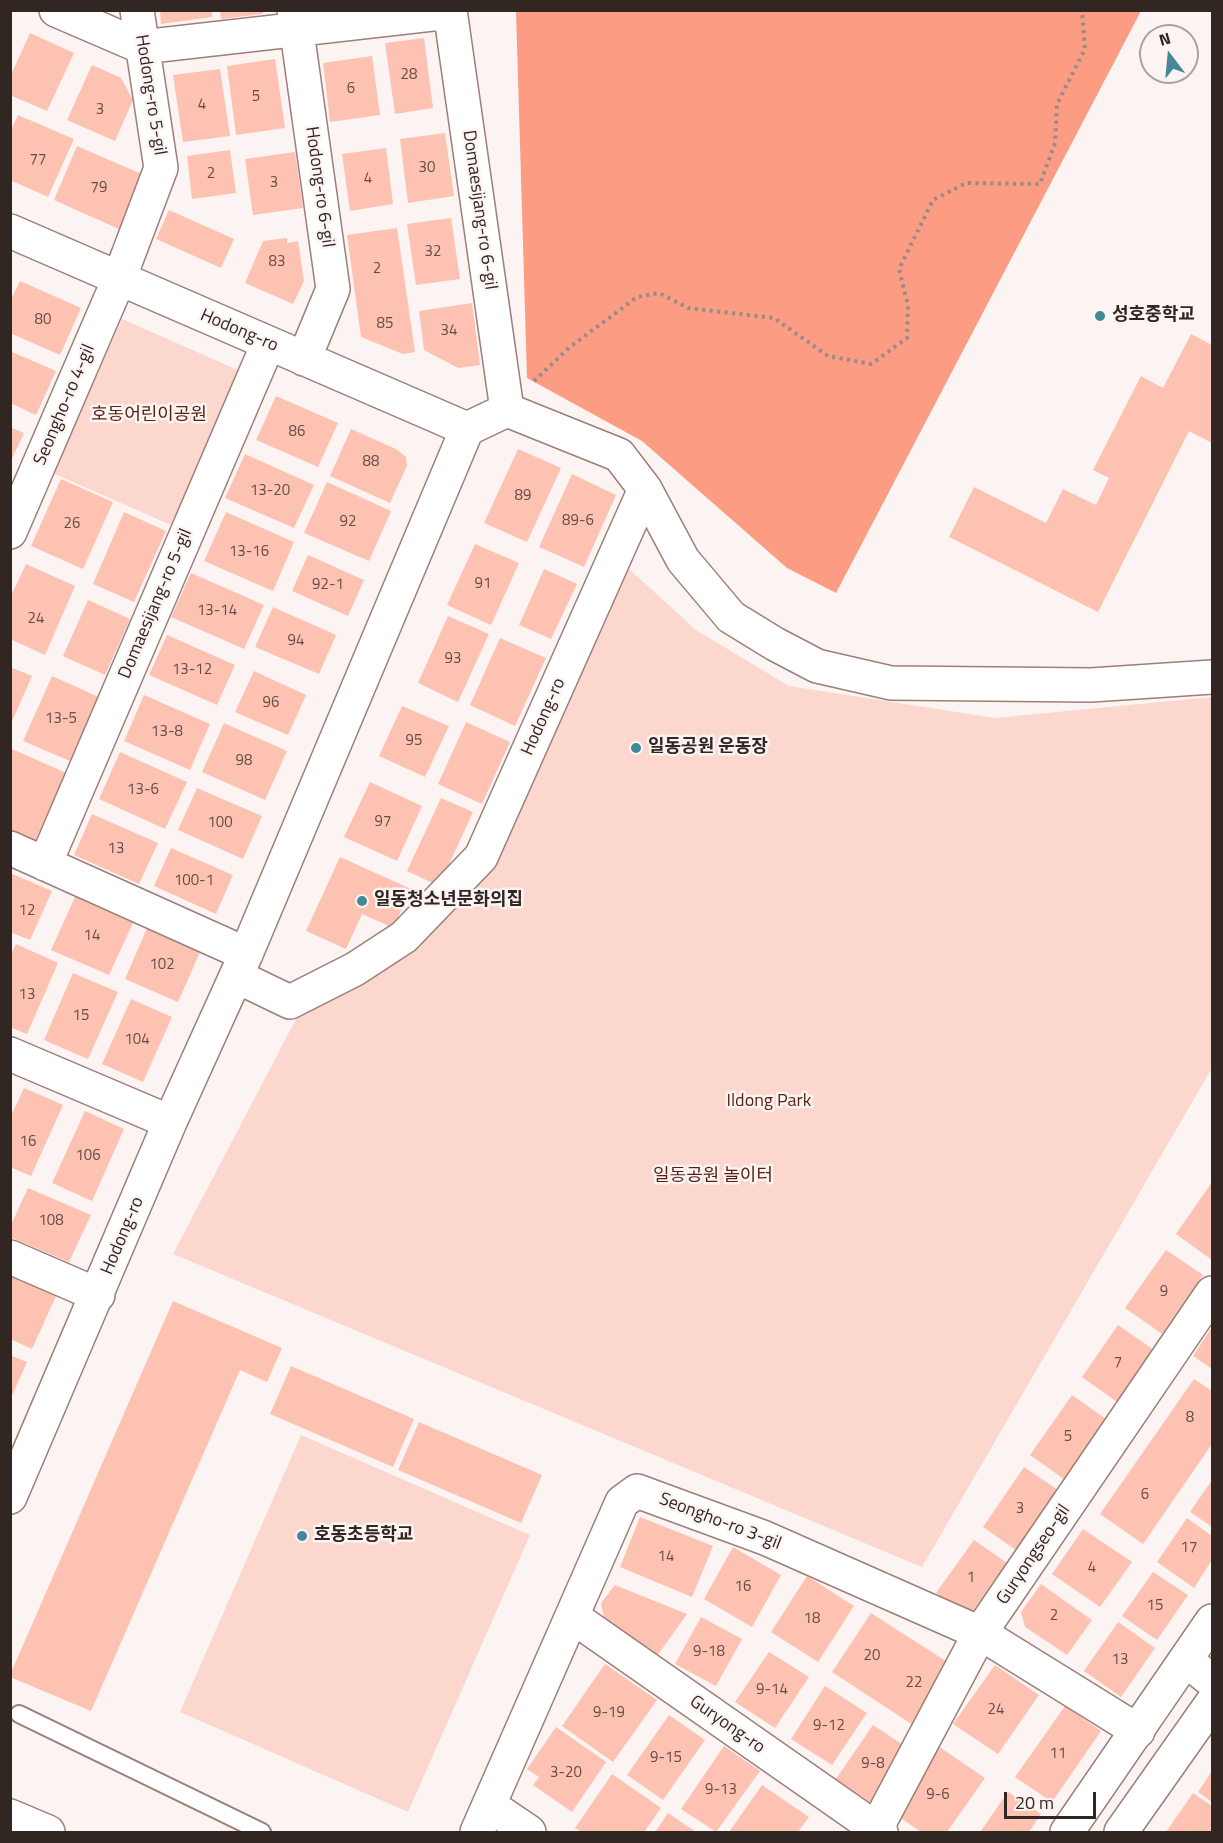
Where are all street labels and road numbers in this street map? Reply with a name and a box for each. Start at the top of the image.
street label: Hodong-ro 5-gil [130,33,170,157]
street label: Hodong-ro 6-gil [300,125,338,249]
street label: Domaesijang-ro 6-gil [457,129,501,291]
street label: Hodong-ro [197,305,281,357]
street label: Seongho-ro 4-gil [30,341,100,469]
street label: Domaesijang-ro 5-gil [115,526,197,682]
street label: Hodong-ro [517,675,571,759]
street label: Hodong-ro [97,1194,149,1278]
street label: Seongho-ro 3-gil [656,1489,784,1555]
street label: Guryongseo-gil [993,1501,1075,1609]
street label: Guryong-ro [685,1691,769,1759]

